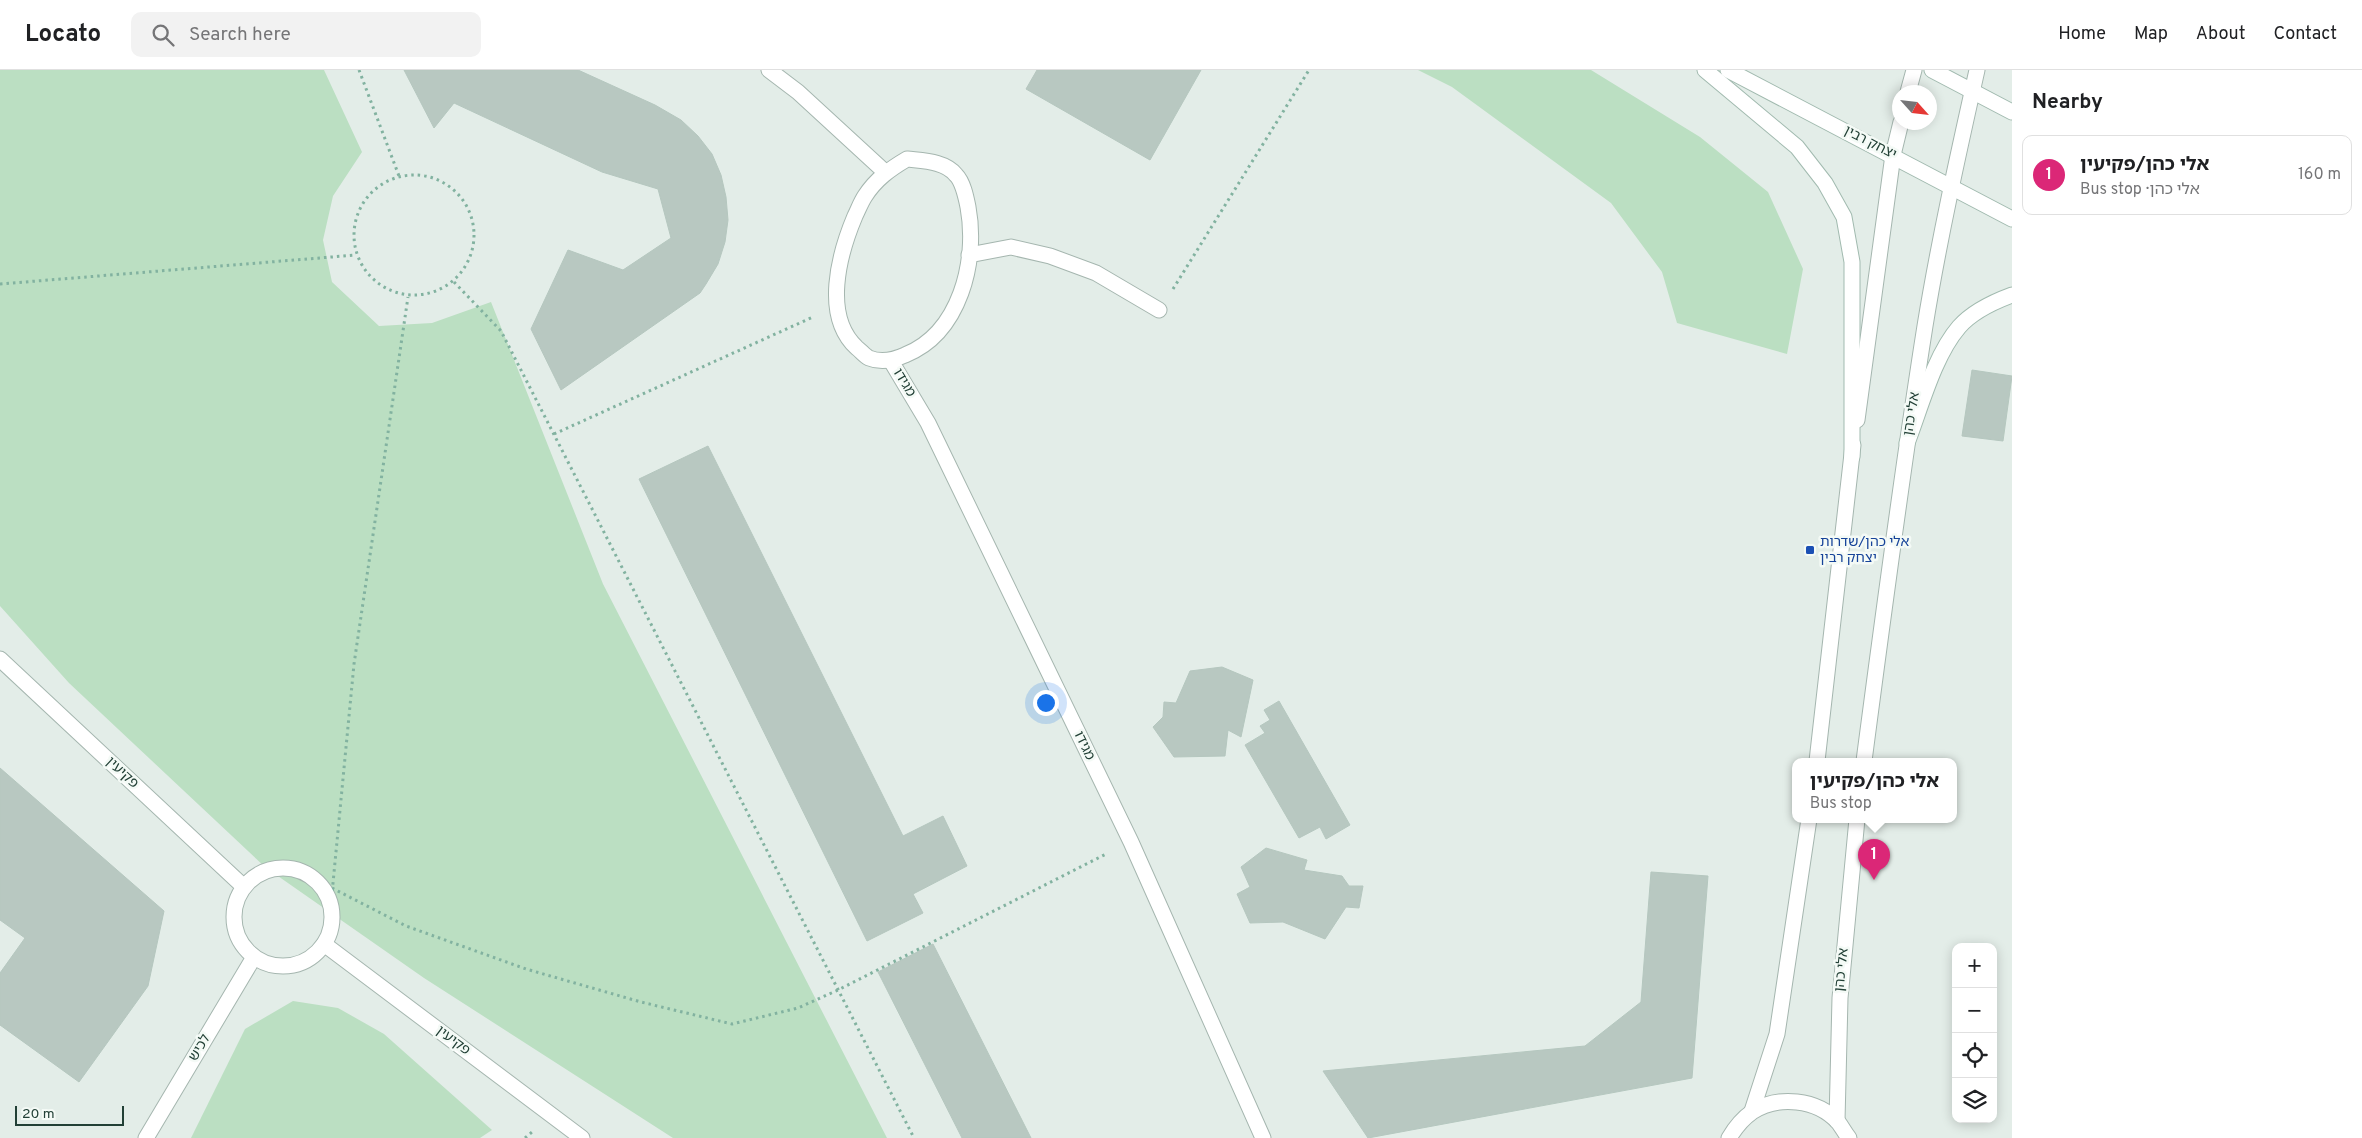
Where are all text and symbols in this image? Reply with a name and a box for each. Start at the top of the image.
search box [131,12,481,57]
text: Locato [25,20,101,50]
icon: search [149,21,177,49]
text: Search here [189,23,291,47]
text: Home [2058,23,2106,46]
text: Map [2134,23,2168,46]
text: About [2196,23,2245,46]
text: Contact [2273,23,2337,46]
north arrow [1892,85,1937,130]
text: Nearby [2032,89,2103,116]
street label: יצחק רבין [1841,123,1899,163]
text: אלי כהן/פקיעין [2080,153,2209,177]
text: 1 [2046,165,2052,185]
text: 160 m [2298,165,2341,185]
text: Bus stop · אלי כהן [2080,180,2200,200]
street label: מגידו [889,366,919,400]
street label: אלי כהן [1900,391,1924,437]
place label: אלי כהן/שדרות יצחק רבין [1820,534,1910,567]
marker: אלי כהן/שדרות יצחק רבין [1804,544,1816,556]
your location [1033,690,1059,716]
street label: מגידו [1070,729,1098,763]
street label: פקיעין [102,754,142,792]
popup [1792,758,1957,823]
text: אלי כהן/פקיעין [1810,770,1939,794]
text: Bus stop [1810,794,1872,814]
pin: 1 [1858,839,1890,880]
map controls [1952,943,1997,1123]
button: + [1952,943,1997,988]
street label: אלי כהן [1831,947,1853,993]
button: − [1952,988,1997,1033]
street label: פקיעין [433,1023,473,1059]
street label: לכיש [185,1031,215,1065]
button: locate [1952,1033,1997,1078]
button: layers [1952,1078,1997,1123]
scale bar [15,1103,124,1126]
text: 20 m [22,1106,55,1123]

